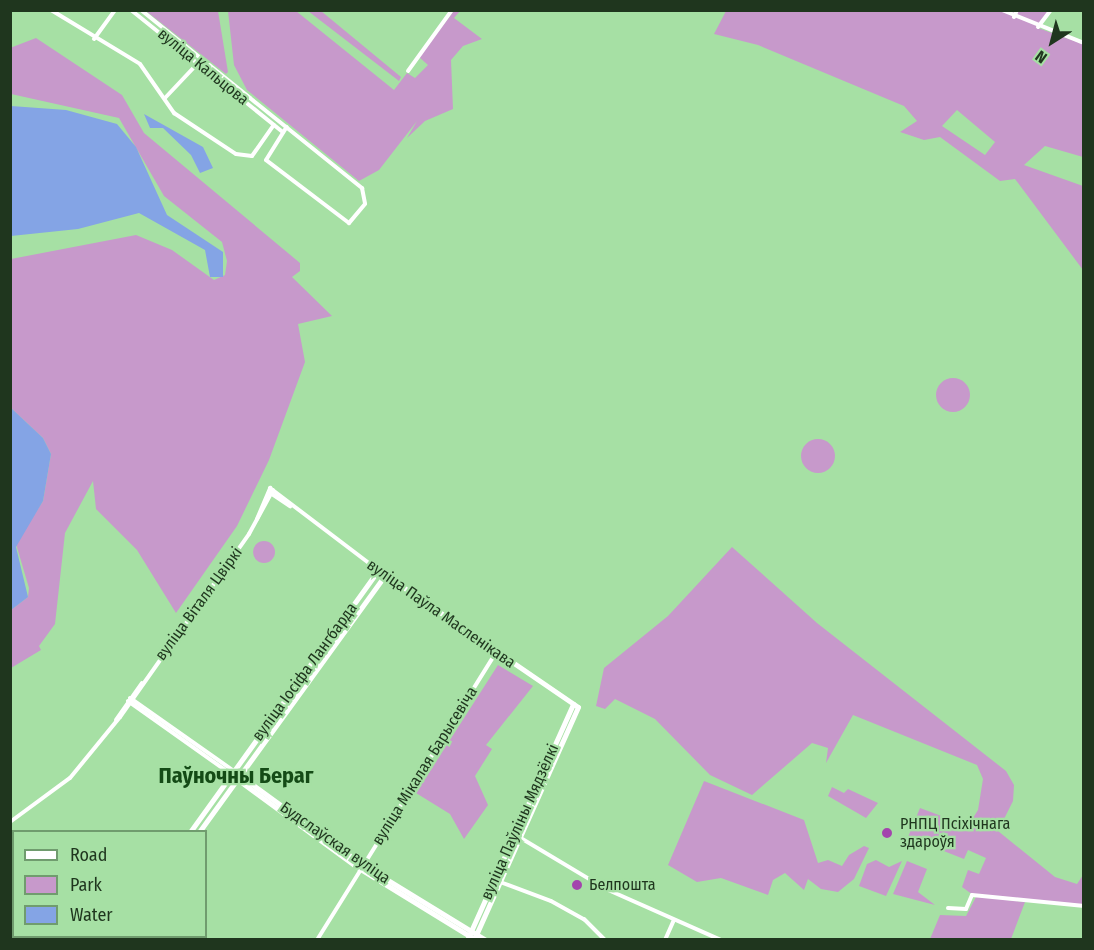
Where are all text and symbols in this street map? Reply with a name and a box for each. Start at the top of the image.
north arrow [1022,12,1082,72]
street label: вуліца Кальцова [154,24,252,110]
text: N [1032,46,1051,67]
street label: вуліца Віталя Цвіркі [151,544,247,664]
street label: вуліца Паўла Масленікава [363,555,519,673]
street label: вуліца Іосіфа Лангбарда [248,599,362,745]
street label: вуліца Мікалая Барысевіча [368,683,482,849]
street label: вуліца Паўліны Мядзёлкі [477,741,563,903]
district label: Паўночны Бераг [159,763,313,789]
street label: Будслаўская вуліца [276,798,394,888]
place label: РНПЦ Псіхічнага здароўя [900,814,1010,852]
marker: РНПЦ Псіхічнага здароўя [878,824,896,842]
legend [12,830,207,938]
text: Road [70,844,107,866]
text: Park [70,874,102,896]
place label: Белпошта [589,875,655,895]
marker: Белпошта [570,878,584,892]
text: Water [70,904,113,926]

